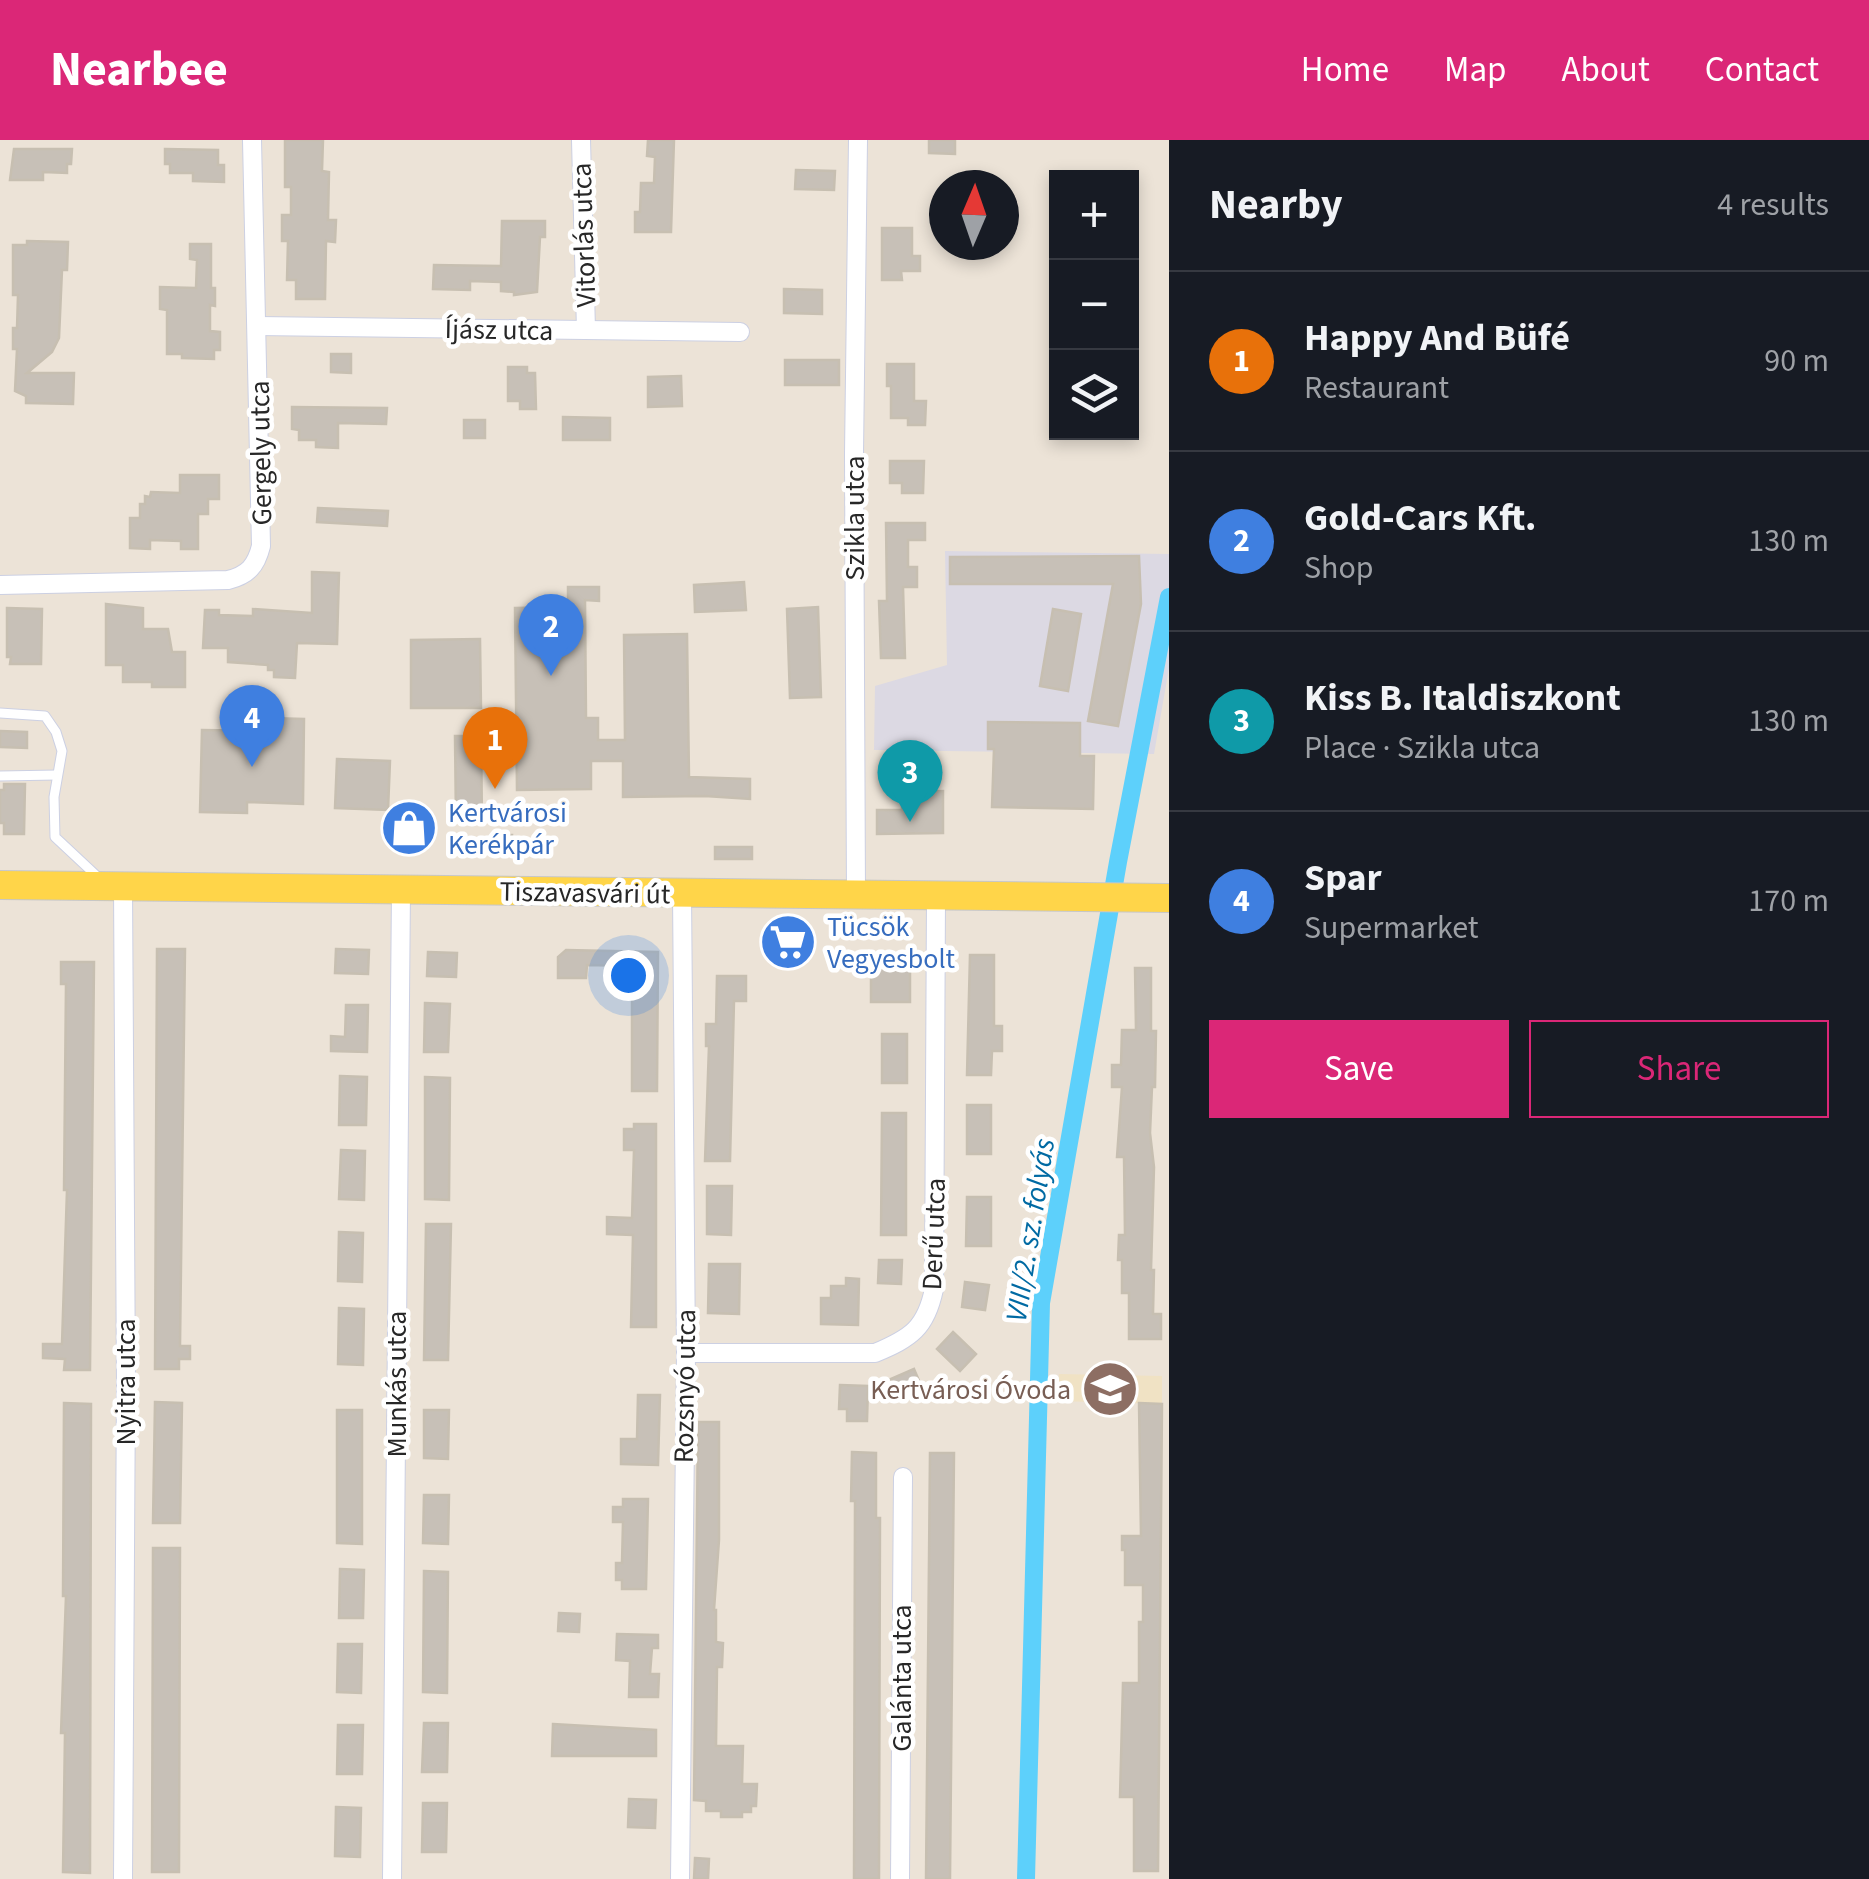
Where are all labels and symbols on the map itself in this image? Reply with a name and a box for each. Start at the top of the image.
street label: Vitorlás utca [561,162,607,308]
north arrow [929,170,1019,260]
street label: Íjász utca [444,309,554,351]
street label: Gergely utca [240,380,282,526]
street label: Szikla utca [835,455,875,581]
pin: 2 [518,594,584,676]
pin: 4 [220,684,284,767]
pin: 1 [462,706,528,789]
pin: 3 [878,740,942,822]
place label: Kertvárosi Kerékpár [448,793,567,865]
shop icon: Kertvárosi Kerékpár [379,798,439,858]
street label: Tiszavasvári út [499,872,671,914]
place label: Tücsök Vegyesbolt [827,907,956,979]
supermarket icon: Tücsök Vegyesbolt [758,912,818,972]
your location [603,950,654,1001]
water label: VIII/2. sz. folyás [995,1135,1066,1325]
street label: Derű utca [912,1177,956,1291]
street label: Rozsnyó utca [664,1309,706,1463]
street label: Munkás utca [377,1311,417,1457]
street label: Nyitra utca [106,1318,146,1446]
school or university icon: Kertvárosi Óvoda [1080,1359,1140,1419]
place label: Kertvárosi Óvoda [870,1370,1071,1410]
street label: Galánta utca [882,1604,922,1752]

